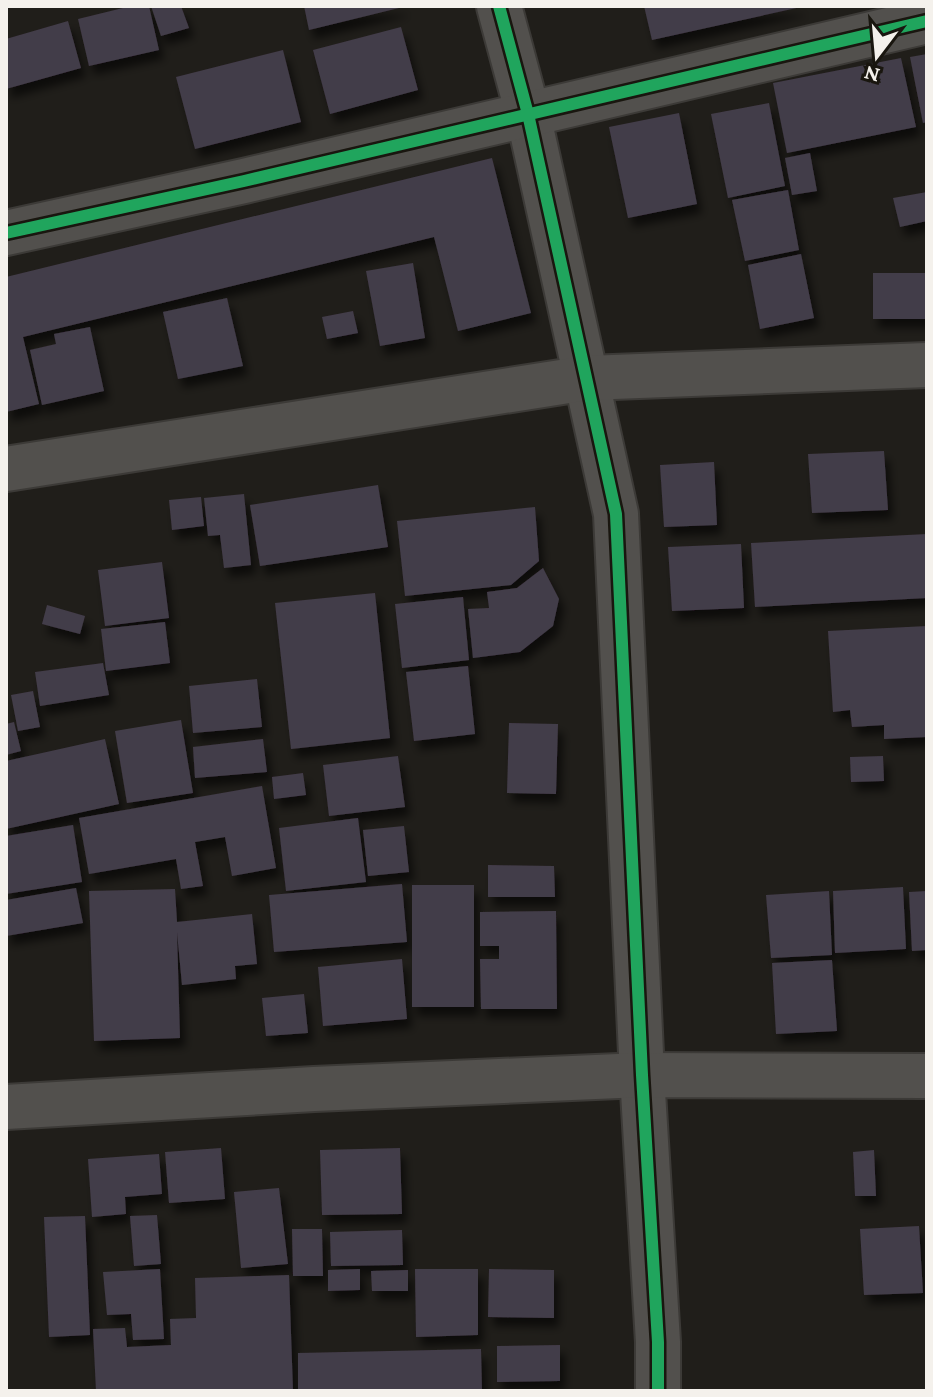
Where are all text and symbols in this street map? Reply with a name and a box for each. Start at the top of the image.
north arrow [837,16,917,96]
text: N [861,61,882,89]

